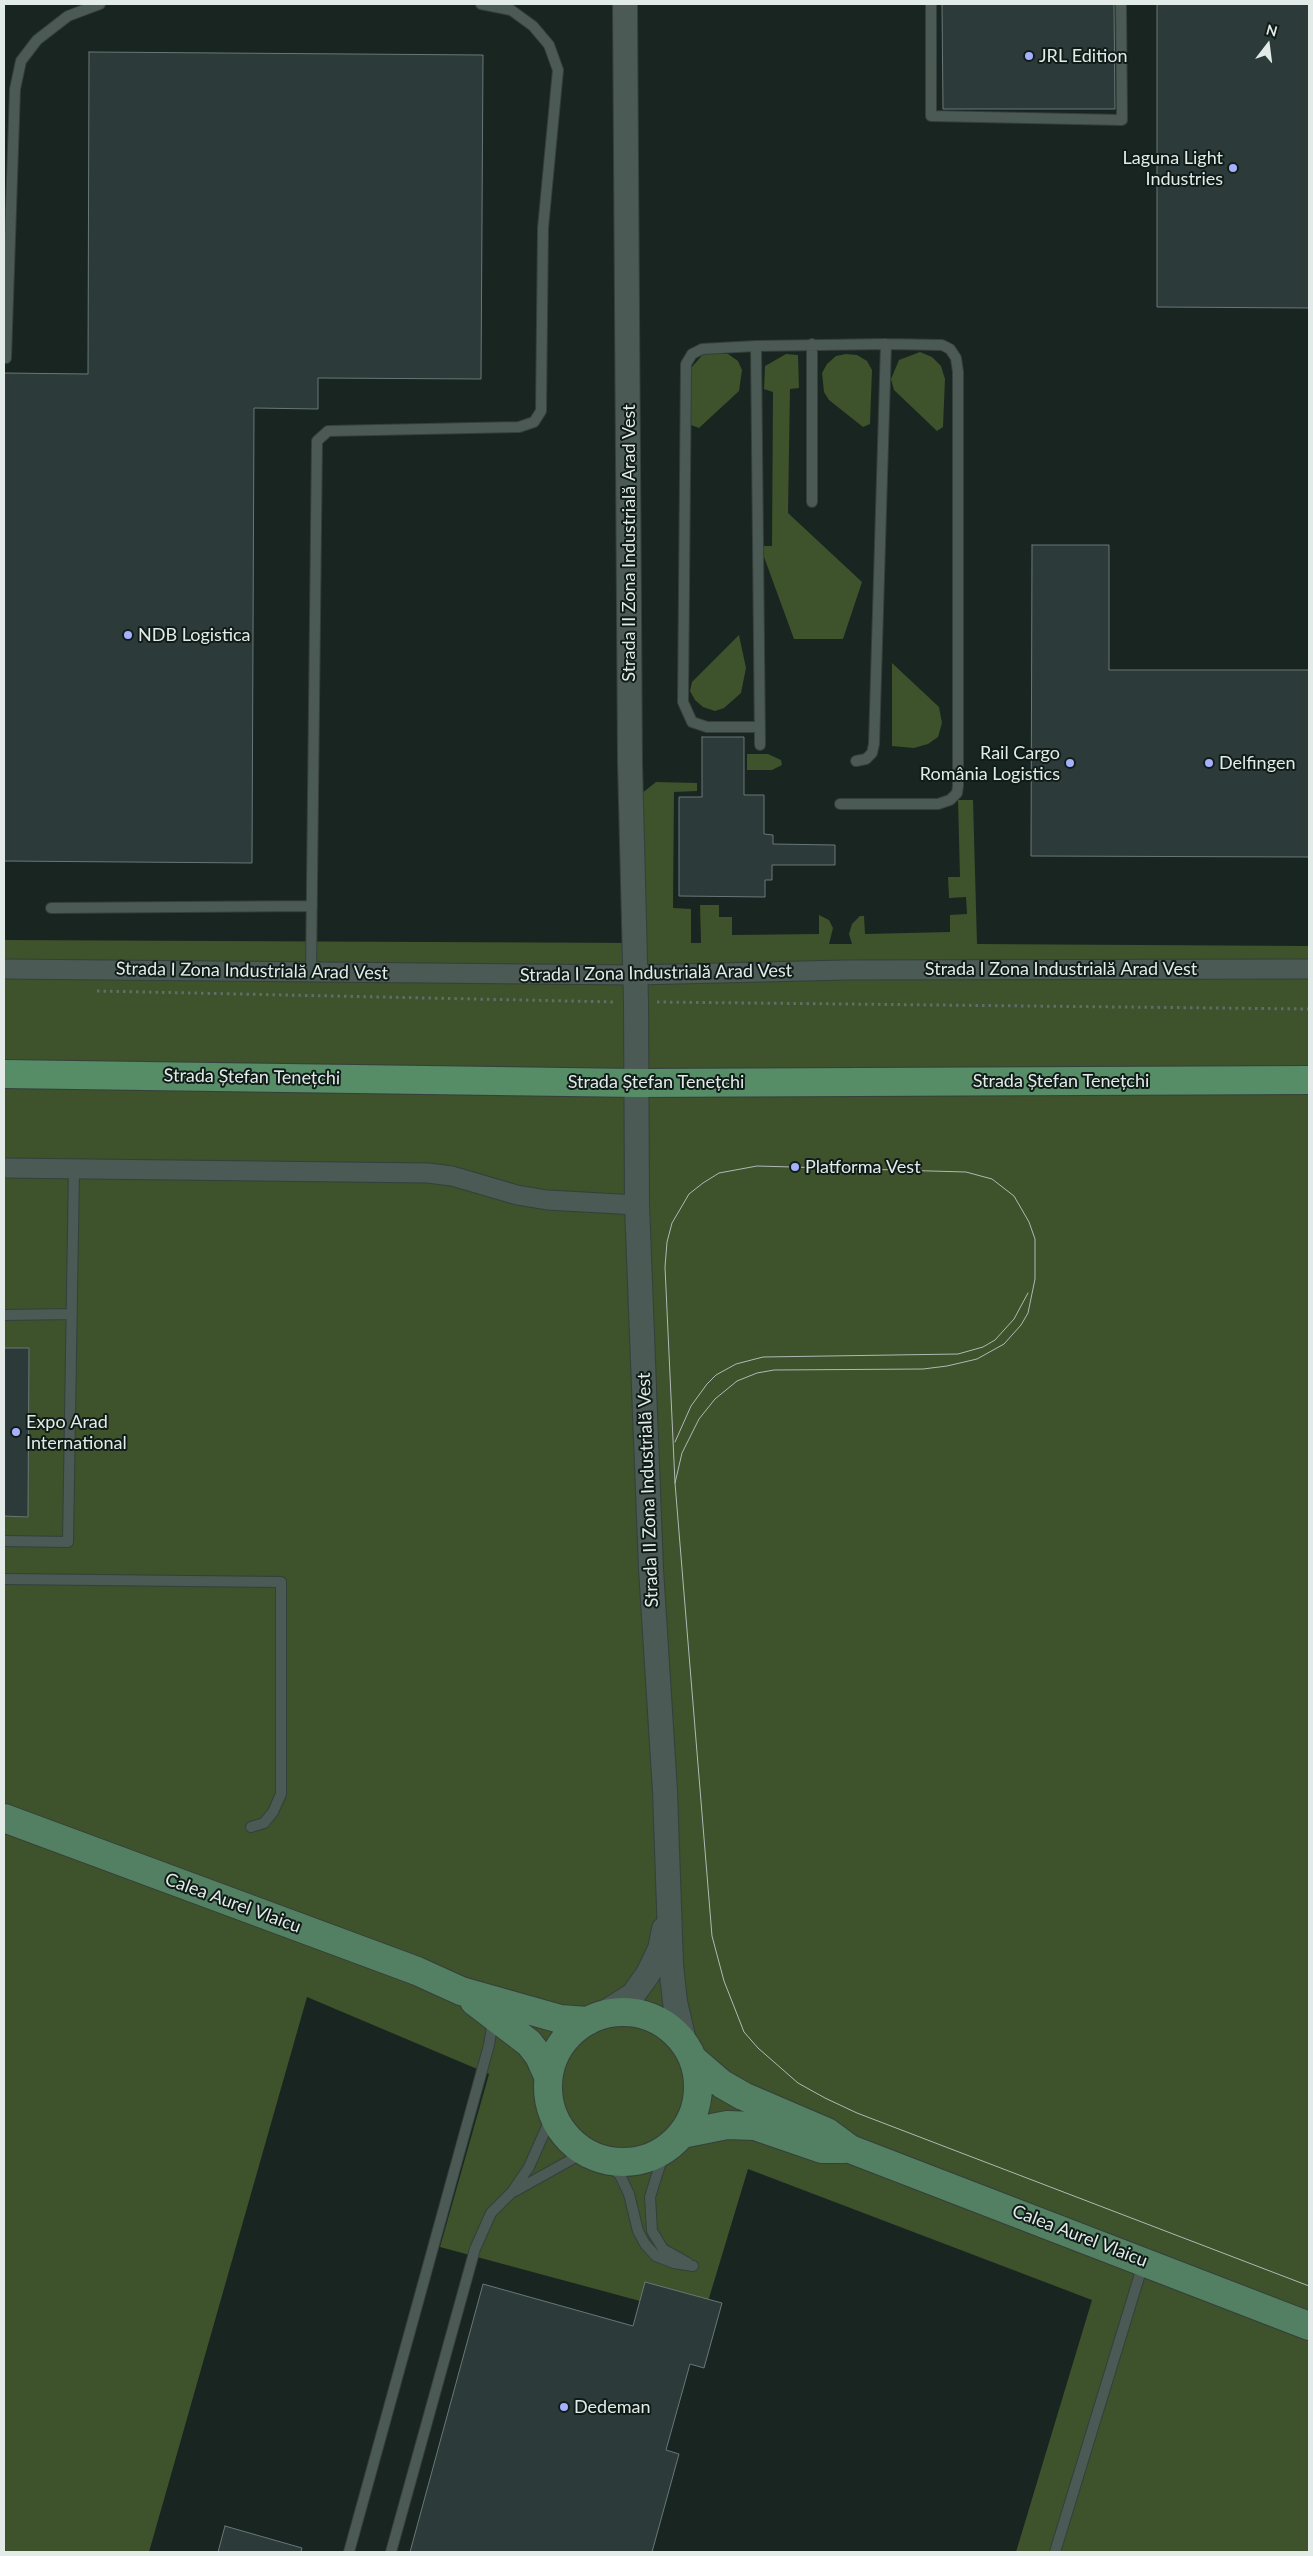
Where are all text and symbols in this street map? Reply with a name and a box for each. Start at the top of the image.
north arrow [1243,20,1293,70]
text: N [1265,20,1279,40]
place label: JRL Edition [1039,45,1127,67]
marker: JRL Edition [1023,50,1035,62]
place label: Laguna Light Industries [1123,147,1223,190]
marker: Laguna Light Industries [1227,162,1239,174]
street label: Strada II Zona Industrială Arad Vest [618,404,640,682]
place label: NDB Logistica [138,624,251,646]
marker: NDB Logistica [122,629,134,641]
place label: Rail Cargo România Logistics [920,742,1060,784]
place label: Delfingen [1219,752,1295,774]
marker: Rail Cargo România Logistics [1064,757,1076,769]
marker: Delfingen [1203,757,1215,769]
street label: Strada I Zona Industrială Arad Vest [116,958,388,984]
street label: Strada I Zona Industrială Arad Vest [925,958,1197,980]
street label: Strada I Zona Industrială Arad Vest [520,960,792,986]
street label: Strada Ștefan Tenețchi [164,1065,340,1089]
street label: Strada Ștefan Tenețchi [973,1070,1149,1092]
street label: Strada Ștefan Tenețchi [568,1071,744,1093]
place label: Platforma Vest [805,1156,921,1178]
marker: Platforma Vest [789,1161,801,1173]
street label: Strada II Zona Industrială Vest [633,1372,663,1608]
place label: Expo Arad International [26,1411,127,1454]
marker: Expo Arad International [10,1426,22,1438]
street label: Calea Aurel Vlaicu [162,1868,304,1938]
street label: Calea Aurel Vlaicu [1009,2200,1151,2272]
place label: Dedeman [574,2396,650,2418]
marker: Dedeman [558,2401,570,2413]

